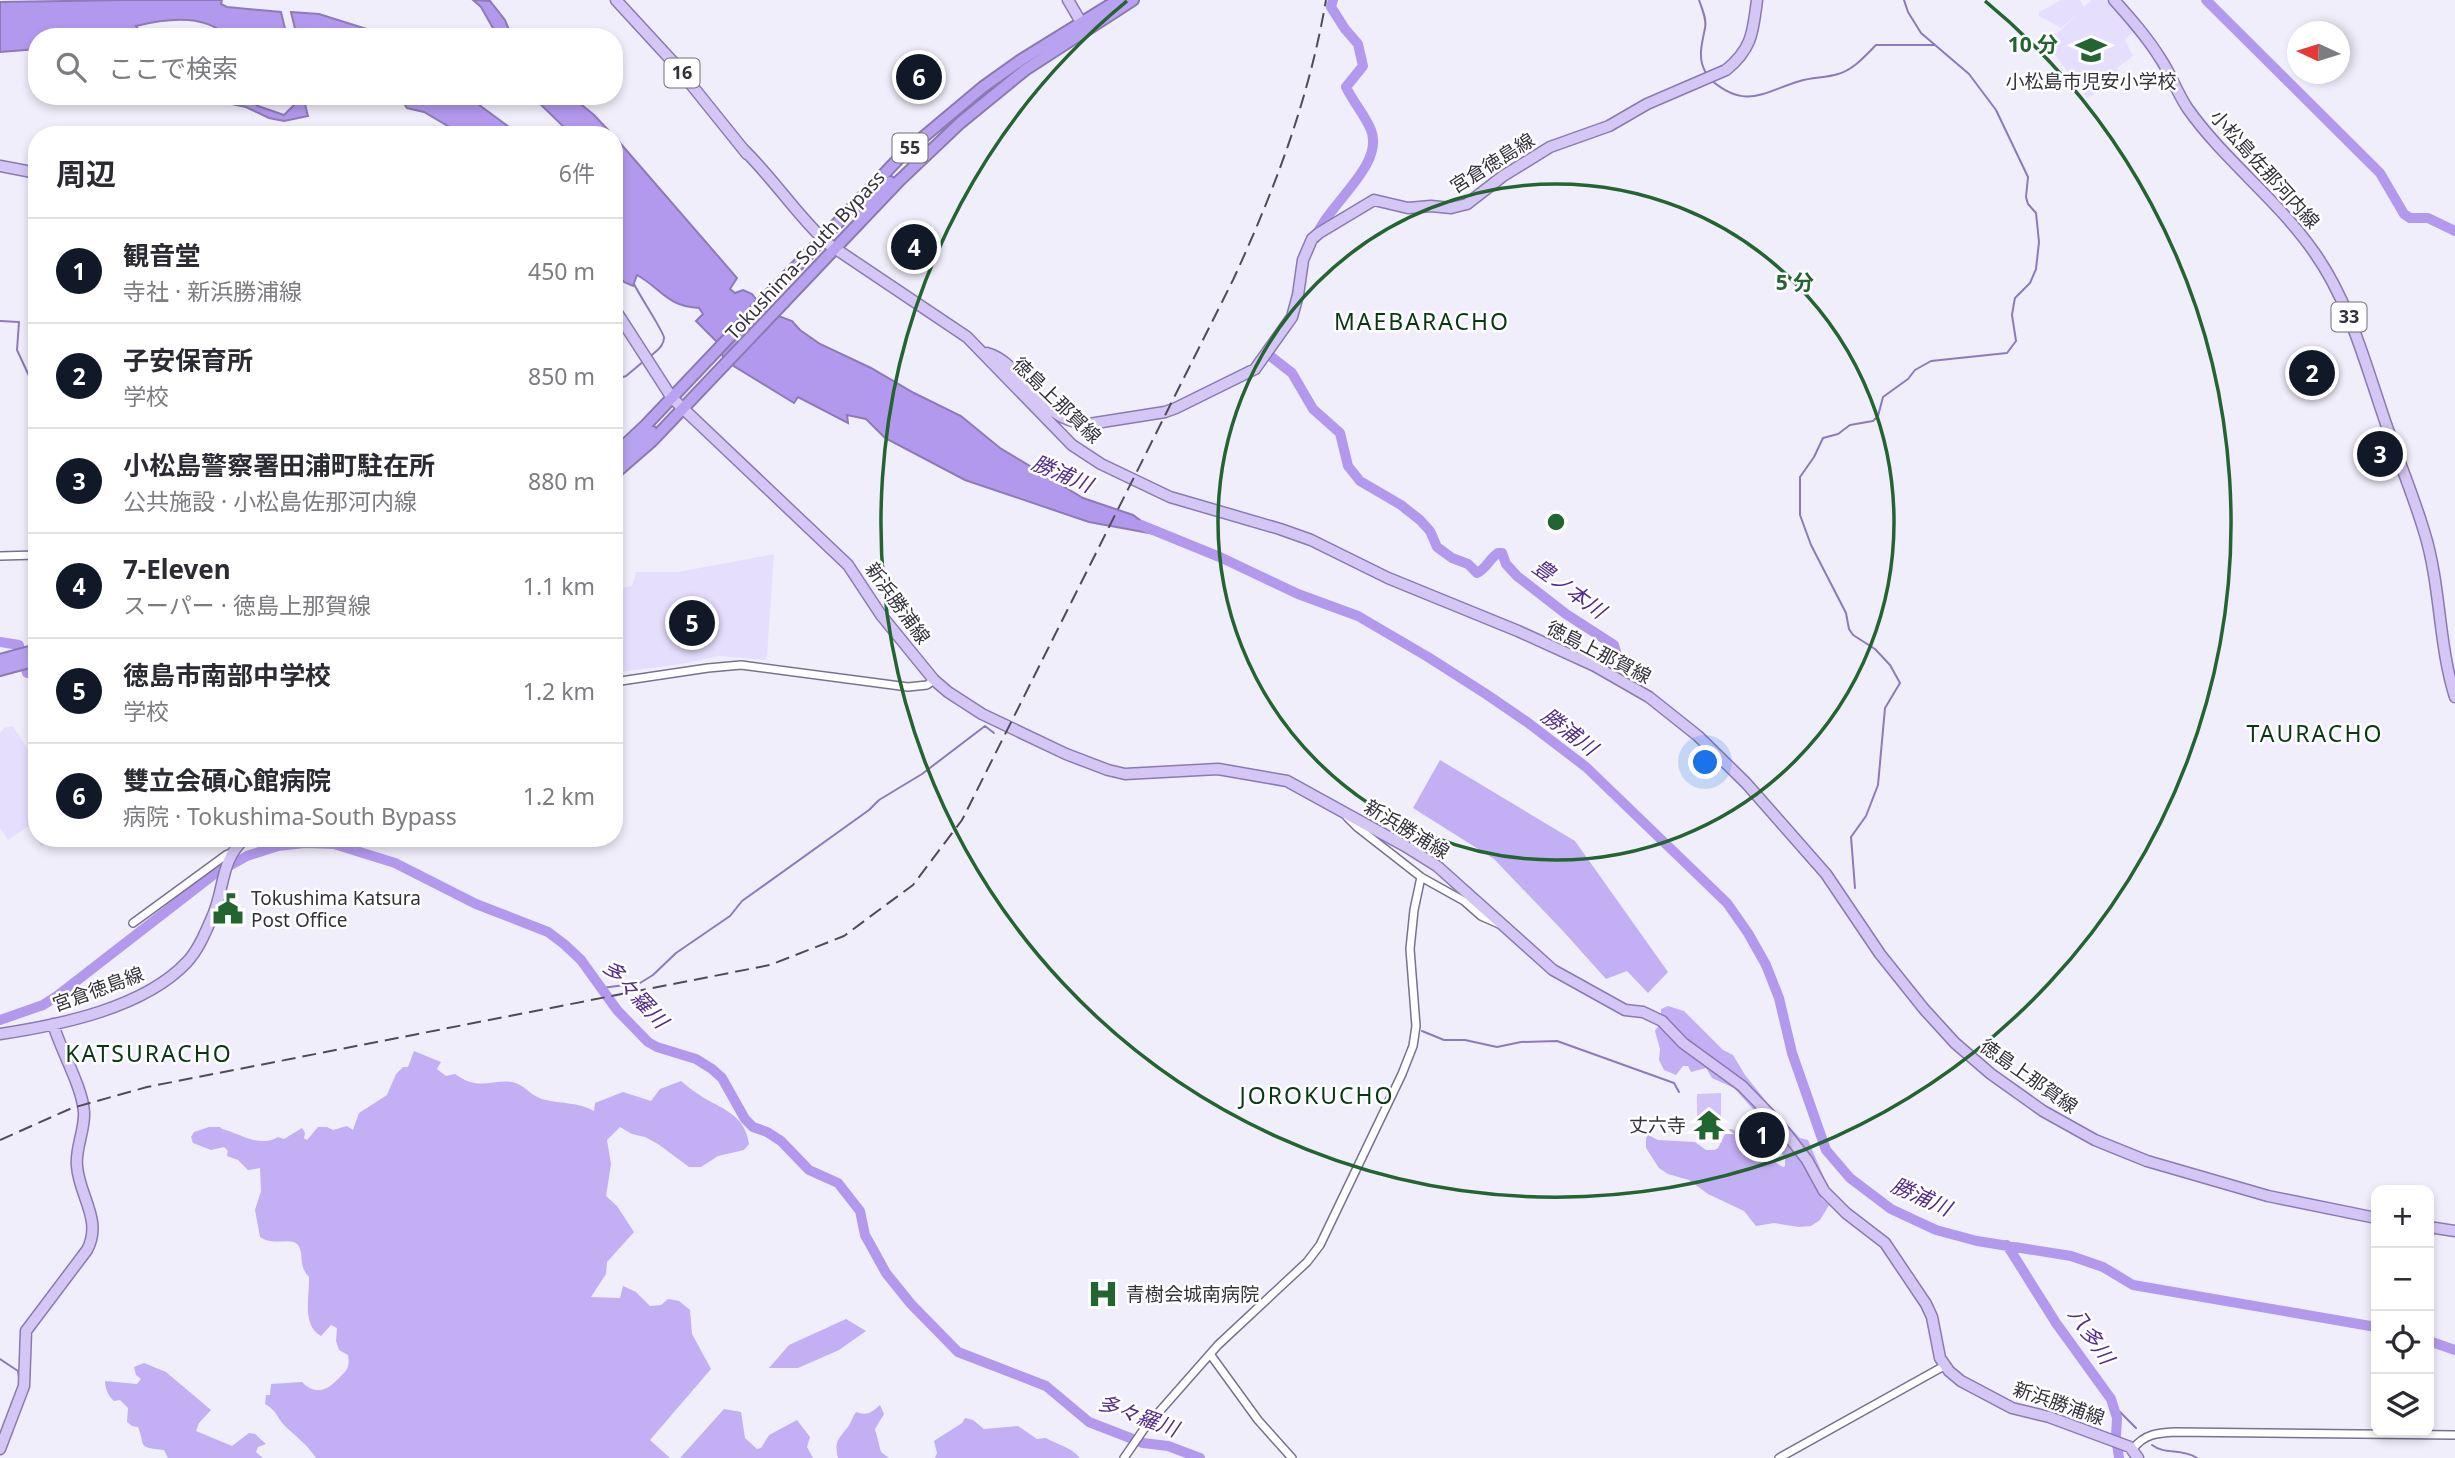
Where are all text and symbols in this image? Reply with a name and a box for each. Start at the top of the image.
north arrow [2287,21,2350,84]
search box [28,28,623,105]
text: 10 分 [2008,30,2058,58]
school or university icon: 小松島市児安小学校 [2074,33,2108,67]
icon: search [52,48,90,86]
text: ここで検索 [108,50,238,86]
pin: 6 [896,51,942,103]
road number: 16 [664,58,700,88]
place label: 小松島市児安小学校 [2005,68,2177,94]
street label: 小松島佐那河内線 [2204,104,2326,234]
street label: 宮倉徳島線 [1445,127,1539,199]
road number: 55 [892,134,928,162]
text: 周辺 [56,153,116,194]
text: 6件 [559,157,595,189]
street label: Tokushima-South Bypass [720,165,890,345]
pin: 4 [891,221,937,273]
text: 観音堂 [123,237,201,273]
text: 1 [72,255,86,287]
text: 450 m [528,255,595,287]
text: 5 分 [1776,268,1814,296]
text: 寺社 · 新浜勝浦線 [123,275,302,307]
road number: 33 [2332,302,2366,332]
district label: MAEBARACHO [1334,305,1510,337]
text: 子安保育所 [123,342,253,378]
pin: 2 [2289,347,2335,399]
street label: 徳島上那賀線 [1007,351,1107,449]
text: 2 [72,360,86,392]
text: 850 m [528,360,595,392]
text: 学校 [123,380,169,412]
pin: 3 [2357,428,2403,480]
text: 小松島警察署田浦町駐在所 [123,447,435,483]
water label: 勝浦川 [1028,448,1099,499]
text: 3 [72,465,86,497]
text: 880 m [528,465,595,497]
text: 公共施設 · 小松島佐那河内線 [123,485,417,517]
centre of rings [1544,510,1568,534]
text: 7-Eleven [123,551,231,587]
water label: 豊ノ本川 [1527,552,1613,625]
street label: 新浜勝浦線 [860,557,936,649]
text: 4 [72,570,86,602]
text: 1.1 km [523,570,595,602]
text: スーパー · 徳島上那賀線 [123,589,371,621]
pin: 5 [669,597,715,649]
street label: 徳島上那賀線 [1542,615,1656,689]
text: 徳島市南部中学校 [123,657,331,693]
text: 5 [72,675,86,707]
text: 1.2 km [523,675,595,707]
text: 学校 [123,695,169,727]
water label: 勝浦川 [1536,701,1605,763]
district label: TAURACHO [2247,717,2383,749]
your location [1688,745,1722,779]
text: 雙立会碩心館病院 [123,762,331,798]
text: 6 [72,780,86,812]
text: 1.2 km [523,780,595,812]
street label: 新浜勝浦線 [1360,793,1454,865]
text: 病院 · Tokushima-South Bypass [123,800,457,832]
place label: Tokushima Katsura Post Office [251,885,421,933]
public building icon: Tokushima Katsura Post Office [211,892,245,926]
water label: 多々羅川 [597,953,676,1035]
street label: 宮倉徳島線 [49,961,147,1017]
street label: 徳島上那賀線 [1975,1033,2083,1119]
district label: KATSURACHO [65,1037,233,1069]
district label: JOROKUCHO [1237,1079,1395,1111]
temple icon: 丈六寺 [1692,1108,1726,1142]
pin: 1 [1739,1109,1785,1161]
place label: 丈六寺 [1629,1112,1686,1138]
water label: 勝浦川 [1887,1170,1958,1223]
map controls [2371,1185,2434,1437]
button: + [2371,1185,2434,1248]
button: − [2371,1248,2434,1311]
hospital icon: 青樹会城南病院 [1086,1277,1120,1311]
place label: 青樹会城南病院 [1126,1281,1259,1307]
water label: 八多川 [2063,1301,2122,1371]
button: locate [2371,1311,2434,1374]
button: layers [2371,1374,2434,1437]
street label: 新浜勝浦線 [2010,1375,2108,1431]
water label: 多々羅川 [1094,1388,1184,1443]

